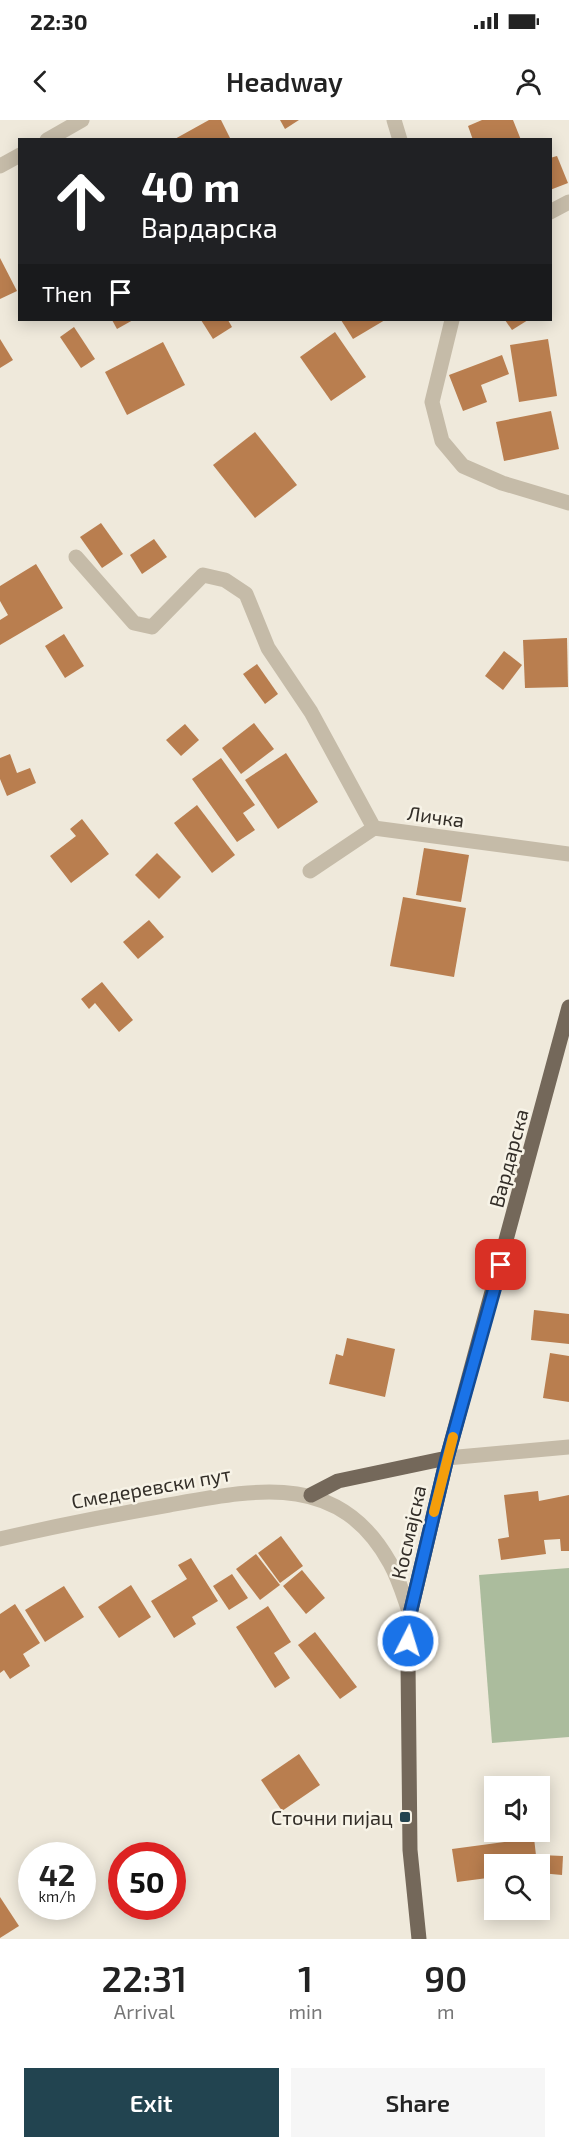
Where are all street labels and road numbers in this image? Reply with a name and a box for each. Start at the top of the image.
street label: Личка [406,800,466,832]
street label: Вардарска [483,1106,533,1210]
street label: Смедеревски пут [69,1461,233,1514]
street label: Космајска [386,1483,430,1581]

